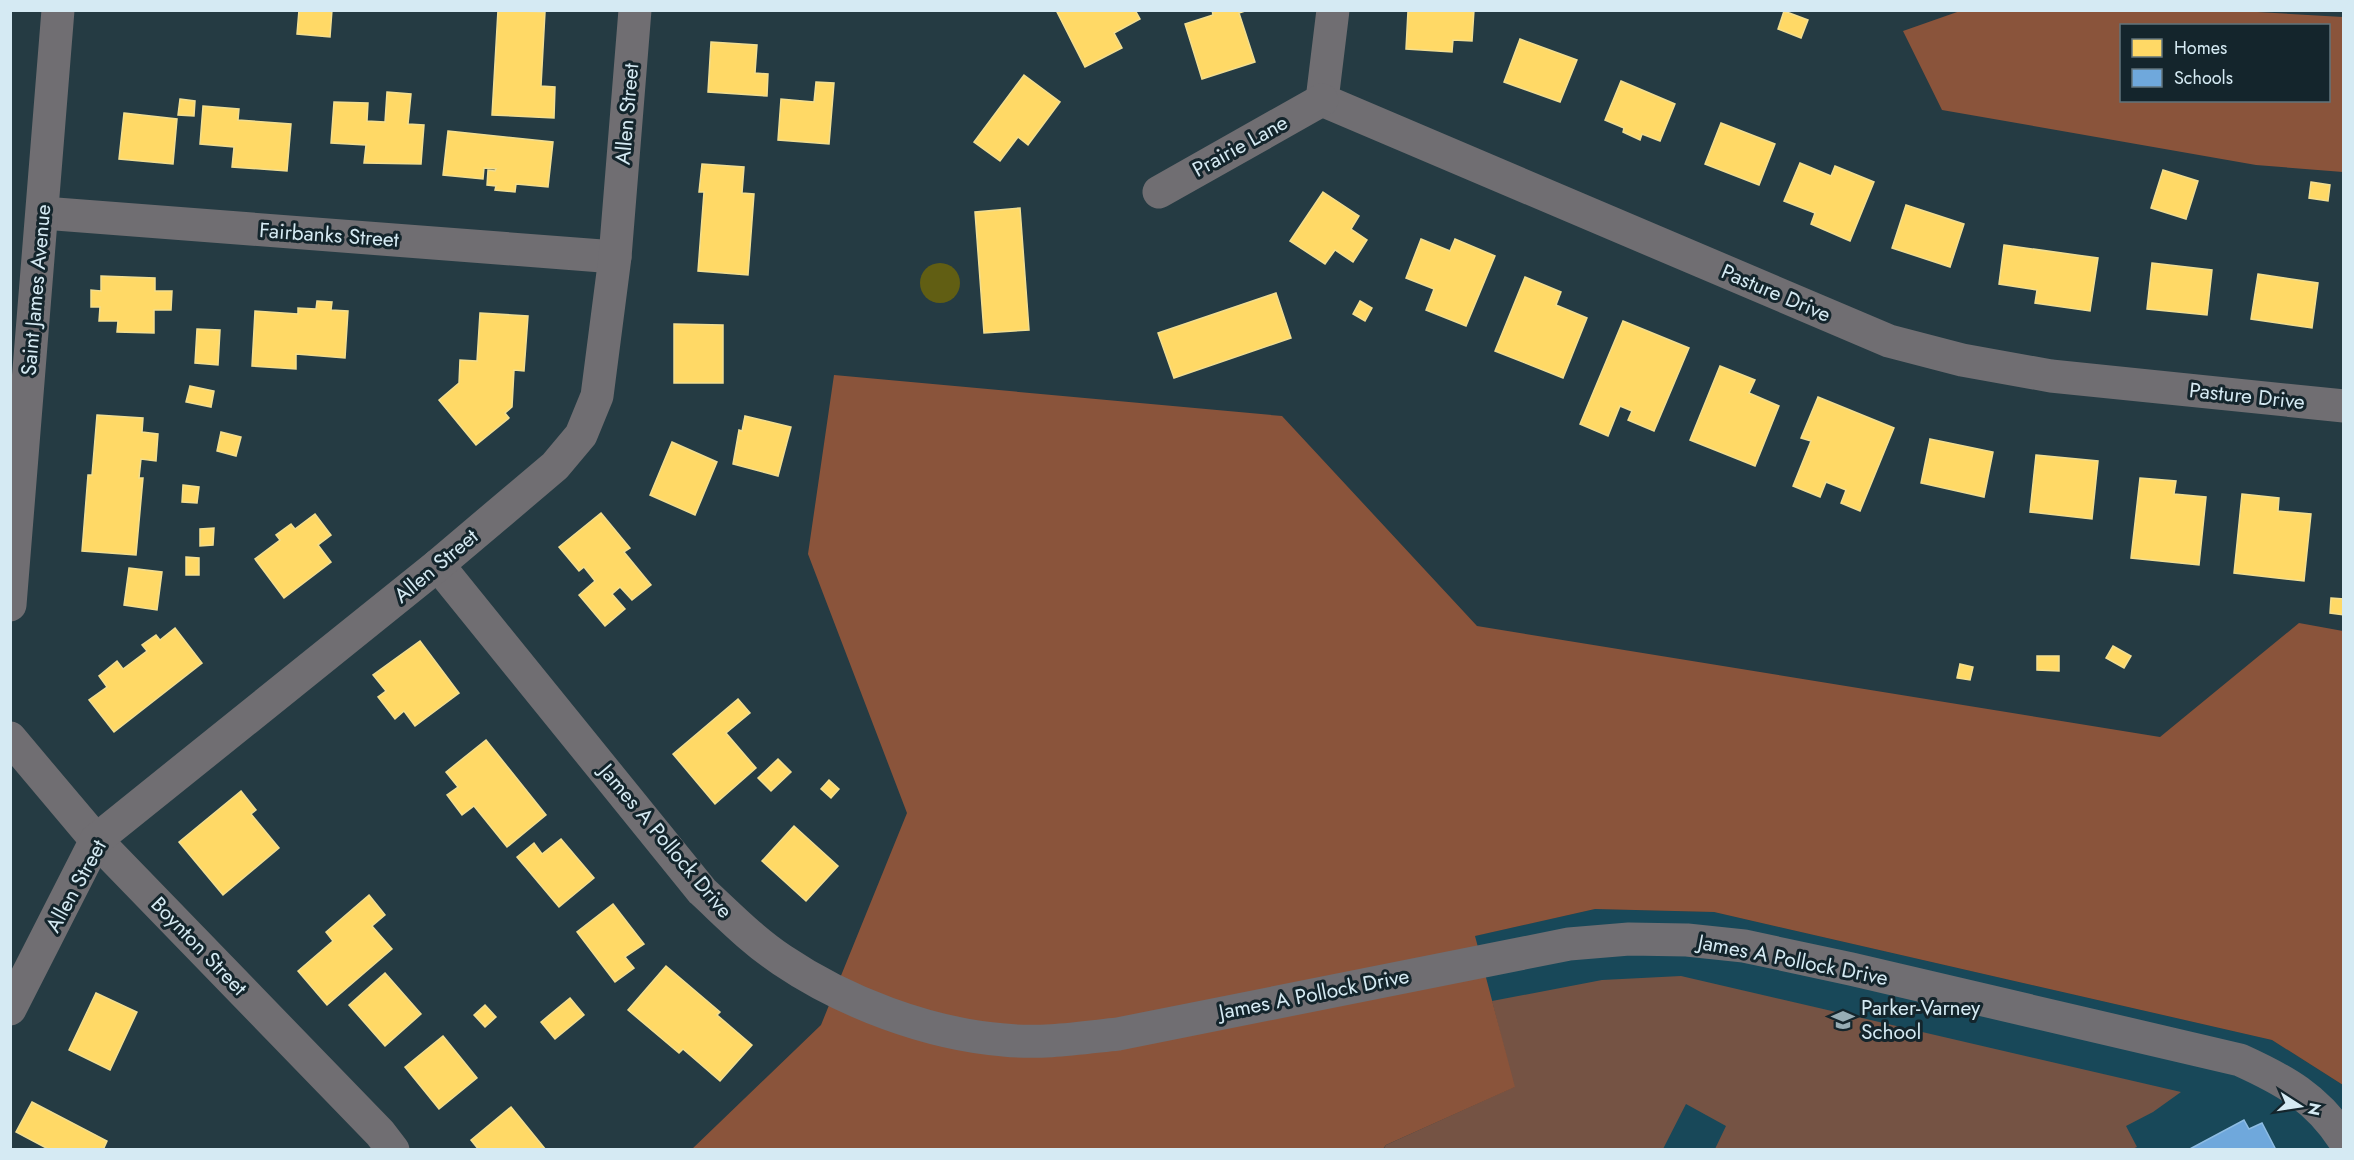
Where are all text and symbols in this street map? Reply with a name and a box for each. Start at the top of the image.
legend [2120,24,2330,102]
text: Homes [2174,35,2227,61]
street label: Allen Street [608,62,646,166]
text: Schools [2174,65,2233,91]
street label: Prairie Lane [1187,107,1293,185]
street label: Saint James Avenue [14,203,58,377]
street label: Fairbanks Street [258,215,400,255]
street label: Pasture Drive [1717,256,1836,330]
street label: Pasture Drive [2188,375,2307,417]
street label: Allen Street [387,522,485,610]
street label: James A Pollock Drive [591,755,740,925]
street label: Allen Street [38,834,114,938]
street label: Boynton Street [144,890,254,1002]
street label: James A Pollock Drive [1692,926,1891,993]
street label: James A Pollock Drive [1213,961,1412,1028]
place label: Parker-Varney School [1861,993,1981,1047]
school or university icon: Parker-Varney School [1830,1007,1856,1033]
north arrow [2270,1076,2330,1136]
text: N [2302,1100,2327,1118]

